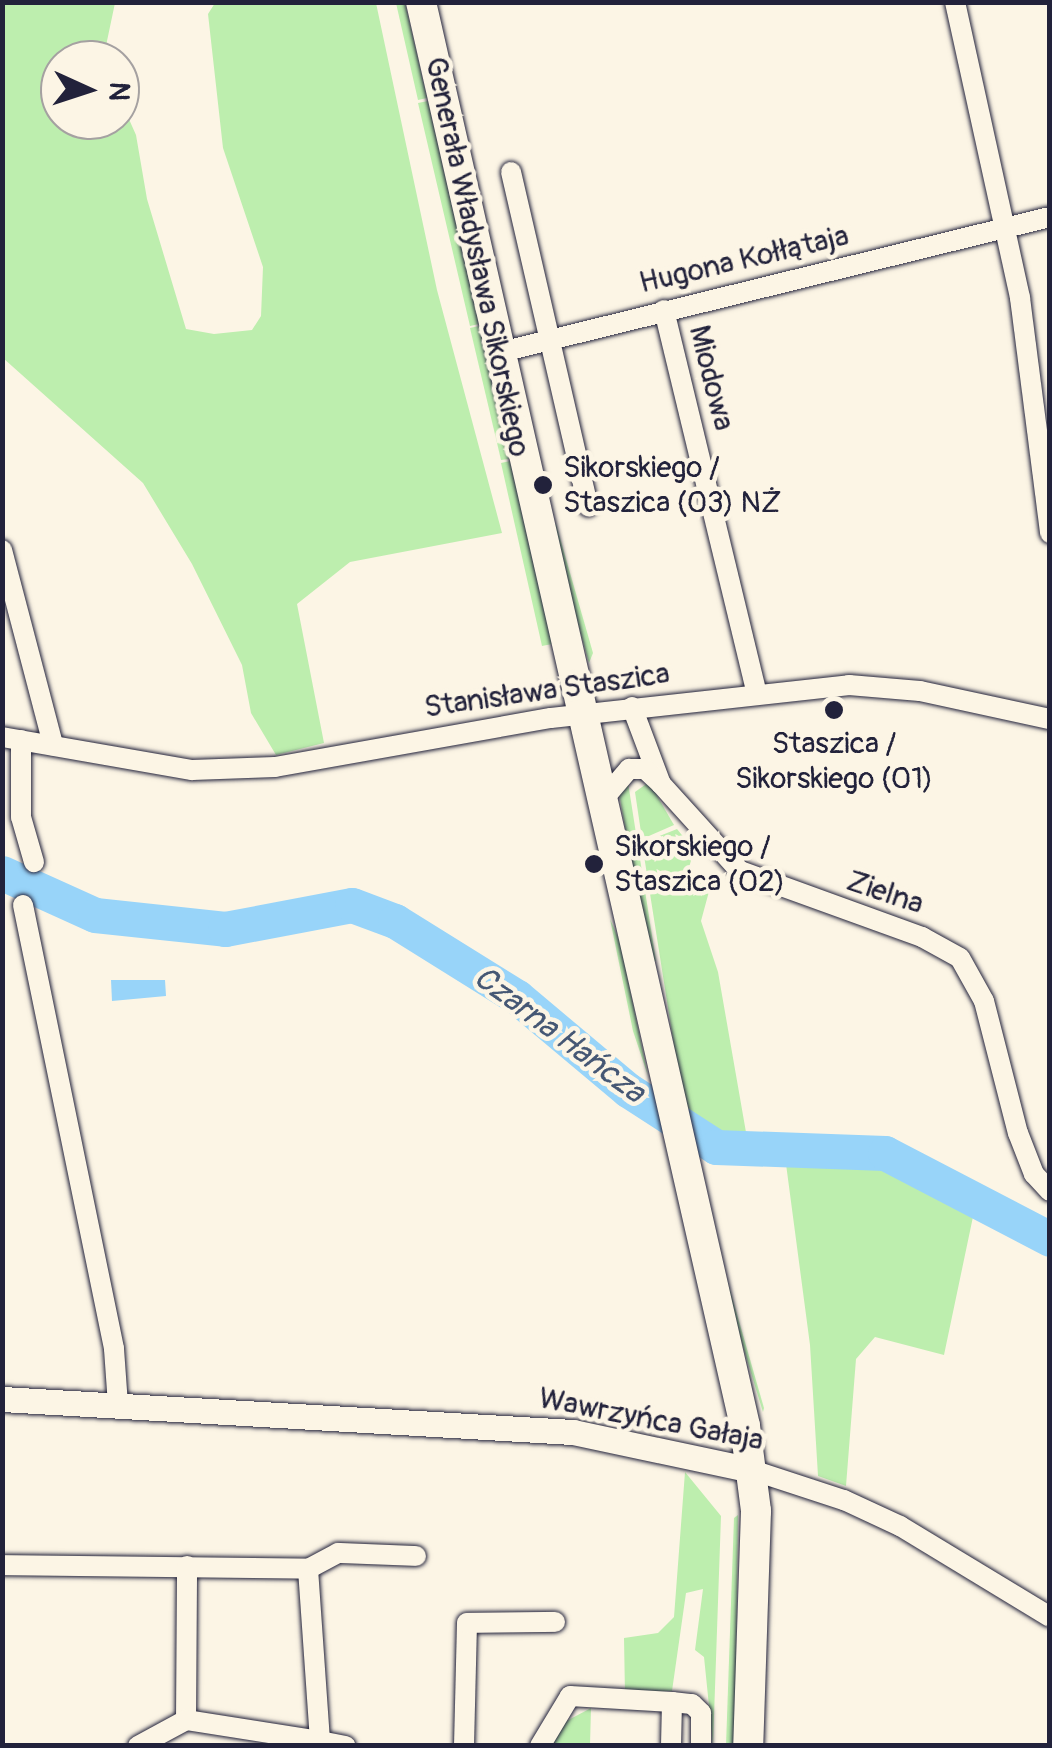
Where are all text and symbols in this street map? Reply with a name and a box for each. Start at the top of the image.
north arrow [40,40,140,140]
street label: Generała Władysława Sikorskiego [417,54,537,460]
text: N [100,81,136,102]
street label: Hugona Kołłątaja [636,218,852,302]
street label: Miodowa [681,322,741,434]
place label: Sikorskiego / Staszica (03) NŻ [563,450,782,520]
marker: Sikorskiego / Staszica (03) NŻ [532,474,554,496]
street label: Stanisława Staszica [422,656,672,726]
marker: Staszica / Sikorskiego (01) [823,699,845,721]
place label: Staszica / Sikorskiego (01) [735,726,933,796]
place label: Sikorskiego / Staszica (02) [614,829,785,900]
marker: Sikorskiego / Staszica (02) [583,853,605,875]
street label: Zielna [842,863,928,923]
water label: Czarna Hańcza [466,958,652,1112]
street label: Wawrzyńca Gałaja [536,1381,766,1459]

